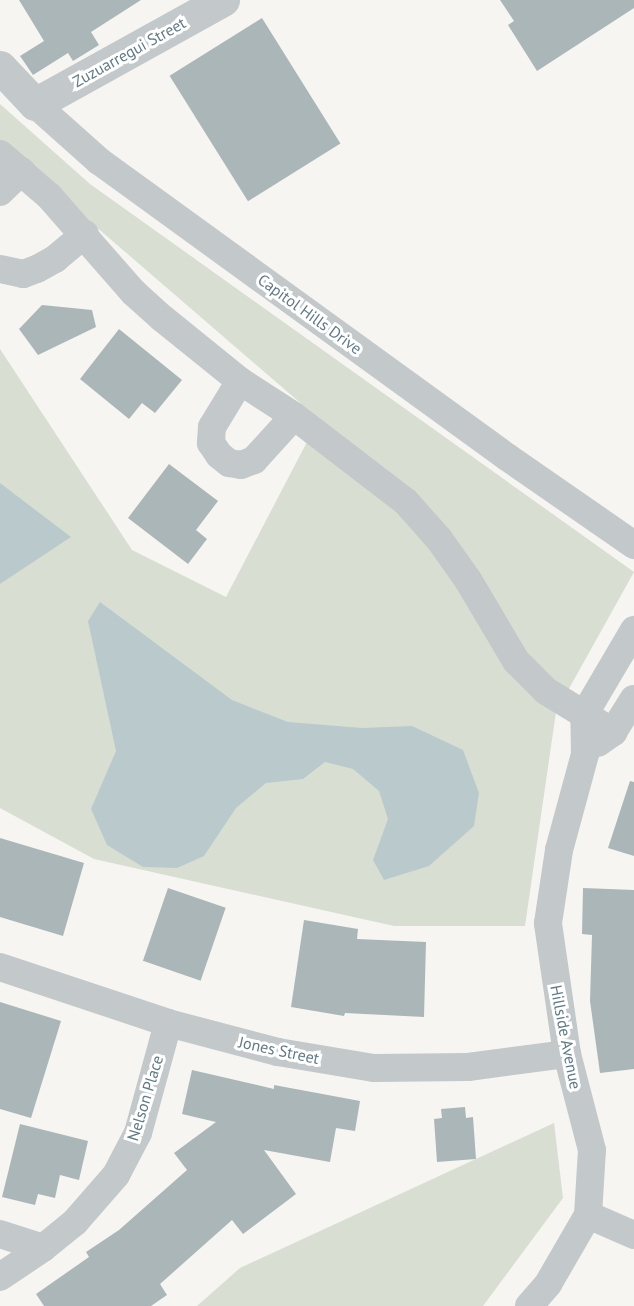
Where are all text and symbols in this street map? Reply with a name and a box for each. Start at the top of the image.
street label: Zuzuarregui Street [69,13,189,91]
street label: Capitol Hills Drive [254,270,366,358]
street label: Hillside Avenue [546,983,586,1091]
street label: Jones Street [237,1032,321,1068]
street label: Nelson Place [123,1053,167,1143]

